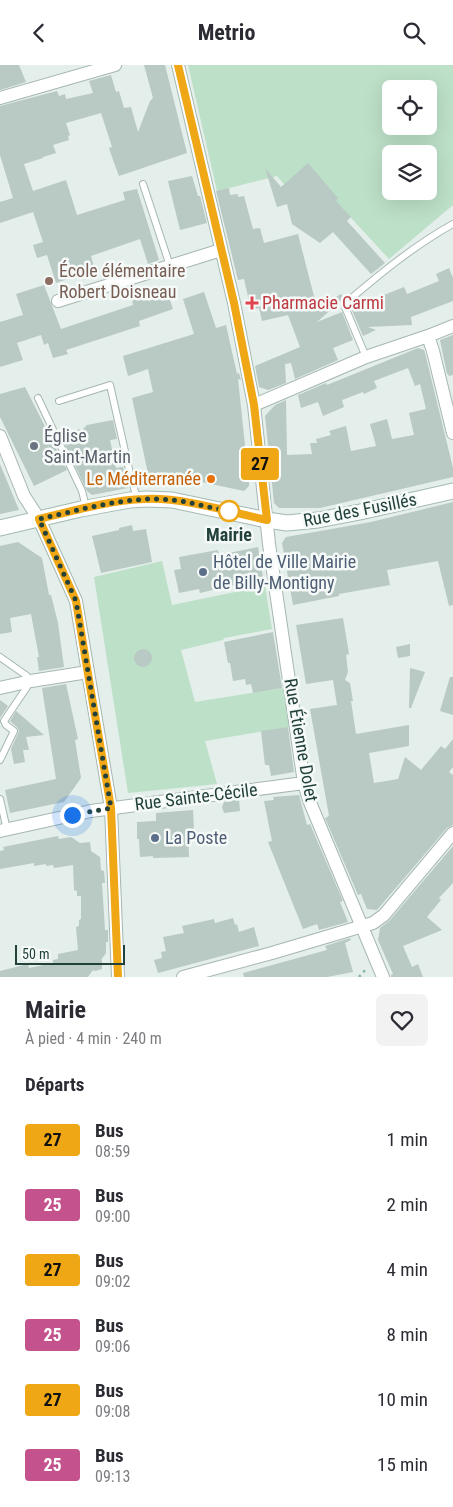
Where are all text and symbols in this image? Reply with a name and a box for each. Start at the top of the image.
icon: back [25,19,53,47]
icon: search [400,19,428,47]
text: Metrio [198,20,255,45]
map controls [382,80,437,200]
button: locate [382,80,437,135]
button: layers [382,145,437,200]
place label: École élémentaire Robert Doisneau [59,260,185,302]
marker: École élémentaire Robert Doisneau [43,275,55,287]
place label: Pharmacie Carmi [262,292,384,313]
marker: Pharmacie Carmi [246,297,258,309]
place label: Église Saint-Martin [44,425,131,467]
marker: Église Saint-Martin [28,440,40,452]
line badge: 27 [238,448,282,480]
text: 27 [251,453,269,474]
place label: Le Méditerranée [86,468,201,489]
marker: Le Méditerranée [205,473,217,485]
street label: Rue des Fusillés [301,488,418,531]
marker: Mairie [218,500,240,522]
place label: Mairie [206,524,252,545]
place label: Hôtel de Ville Mairie de Billy-Montigny [213,551,356,593]
marker: Hôtel de Ville Mairie de Billy-Montigny [197,566,209,578]
street label: Rue Étienne Dolet [280,677,323,803]
street label: Rue Sainte-Cécile [133,779,259,814]
your location [60,803,85,828]
place label: La Poste [165,827,227,848]
marker: La Poste [149,832,161,844]
scale bar [15,942,125,965]
text: 50 m [22,946,50,962]
button: heart [376,994,428,1046]
text: Mairie [25,996,86,1024]
text: À pied · 4 min · 240 m [25,1029,162,1048]
text: Départs [25,1073,84,1096]
text: Bus [95,1119,124,1142]
text: 1 min [386,1128,428,1151]
text: 27 [43,1129,62,1150]
text: 08:59 [95,1142,130,1161]
text: Bus [95,1184,124,1207]
text: 2 min [386,1193,428,1216]
text: 25 [43,1194,62,1215]
text: 09:00 [95,1207,130,1226]
text: Bus [95,1249,124,1272]
text: 4 min [386,1258,428,1281]
text: 27 [43,1259,62,1280]
text: 09:02 [95,1272,130,1291]
text: Bus [95,1314,124,1337]
text: 8 min [386,1323,428,1346]
text: 25 [43,1324,62,1345]
text: 09:06 [95,1337,130,1356]
text: Bus [95,1379,124,1402]
text: 10 min [377,1388,428,1411]
text: 27 [43,1389,62,1410]
text: 09:08 [95,1402,130,1421]
text: Bus [95,1444,124,1467]
text: 15 min [377,1453,428,1476]
text: 25 [43,1454,62,1475]
text: 09:13 [95,1467,130,1486]

